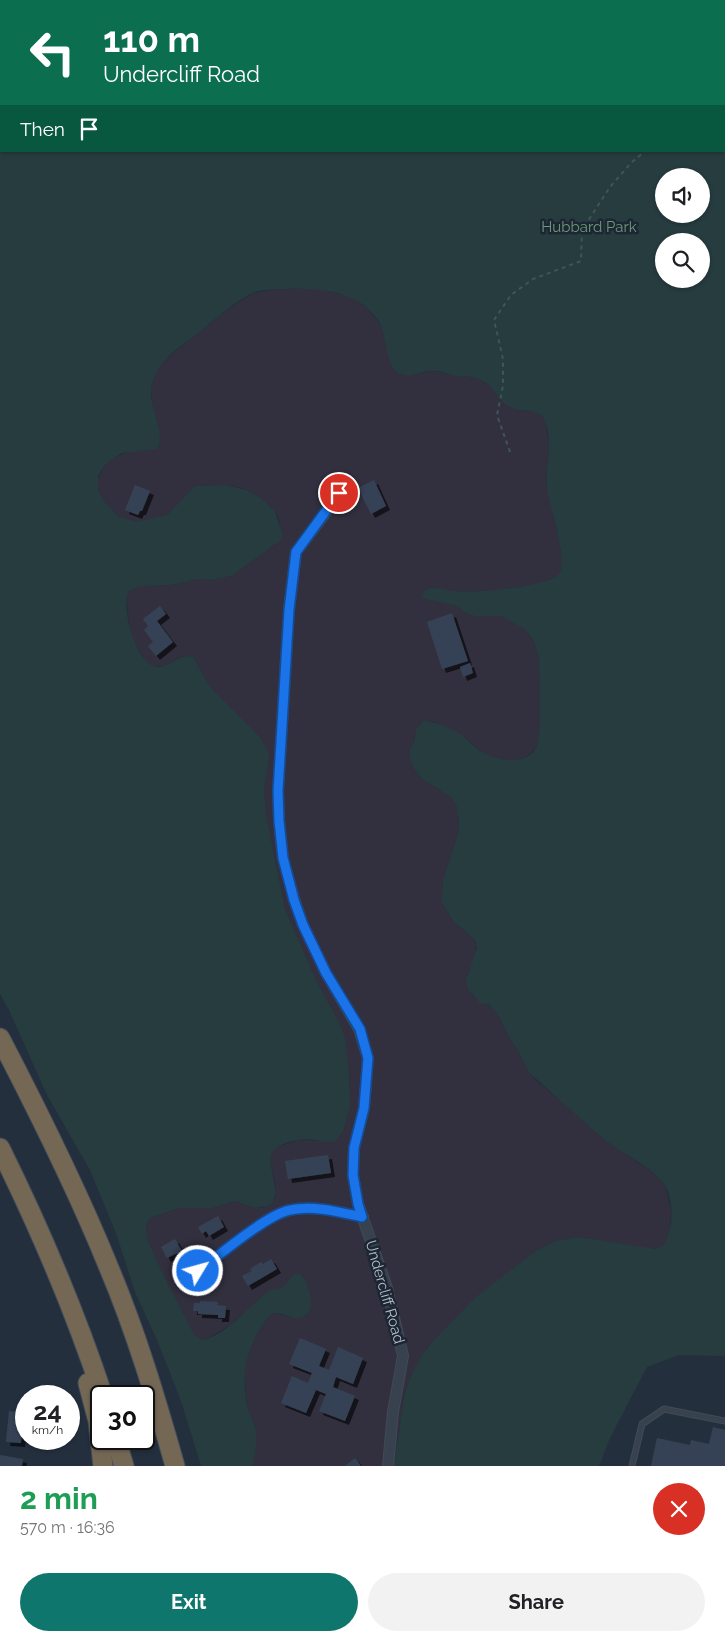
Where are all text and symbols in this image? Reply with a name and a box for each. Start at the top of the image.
text: 110 m [103,19,200,60]
icon: left [20,20,85,85]
text: Undercliff Road [103,61,260,87]
icon: arrive [75,115,103,143]
text: Then [20,118,65,140]
map controls [655,168,710,288]
button: sound [655,168,710,223]
park label: Hubbard Park [541,218,637,236]
button: search [655,233,710,288]
pin [318,472,360,514]
icon: arrive [325,479,353,507]
street label: Undercliff Road [362,1238,408,1346]
position arrow [171,1244,223,1296]
speed limit sign: 30 [90,1385,155,1450]
text: 24 [33,1396,62,1426]
text: km/h [32,1423,63,1437]
text: 2 min [20,1481,98,1516]
button: close [653,1483,705,1535]
text: 570 m · 16:36 [20,1518,115,1537]
button: Exit [20,1573,358,1631]
button: Share [368,1573,705,1631]

